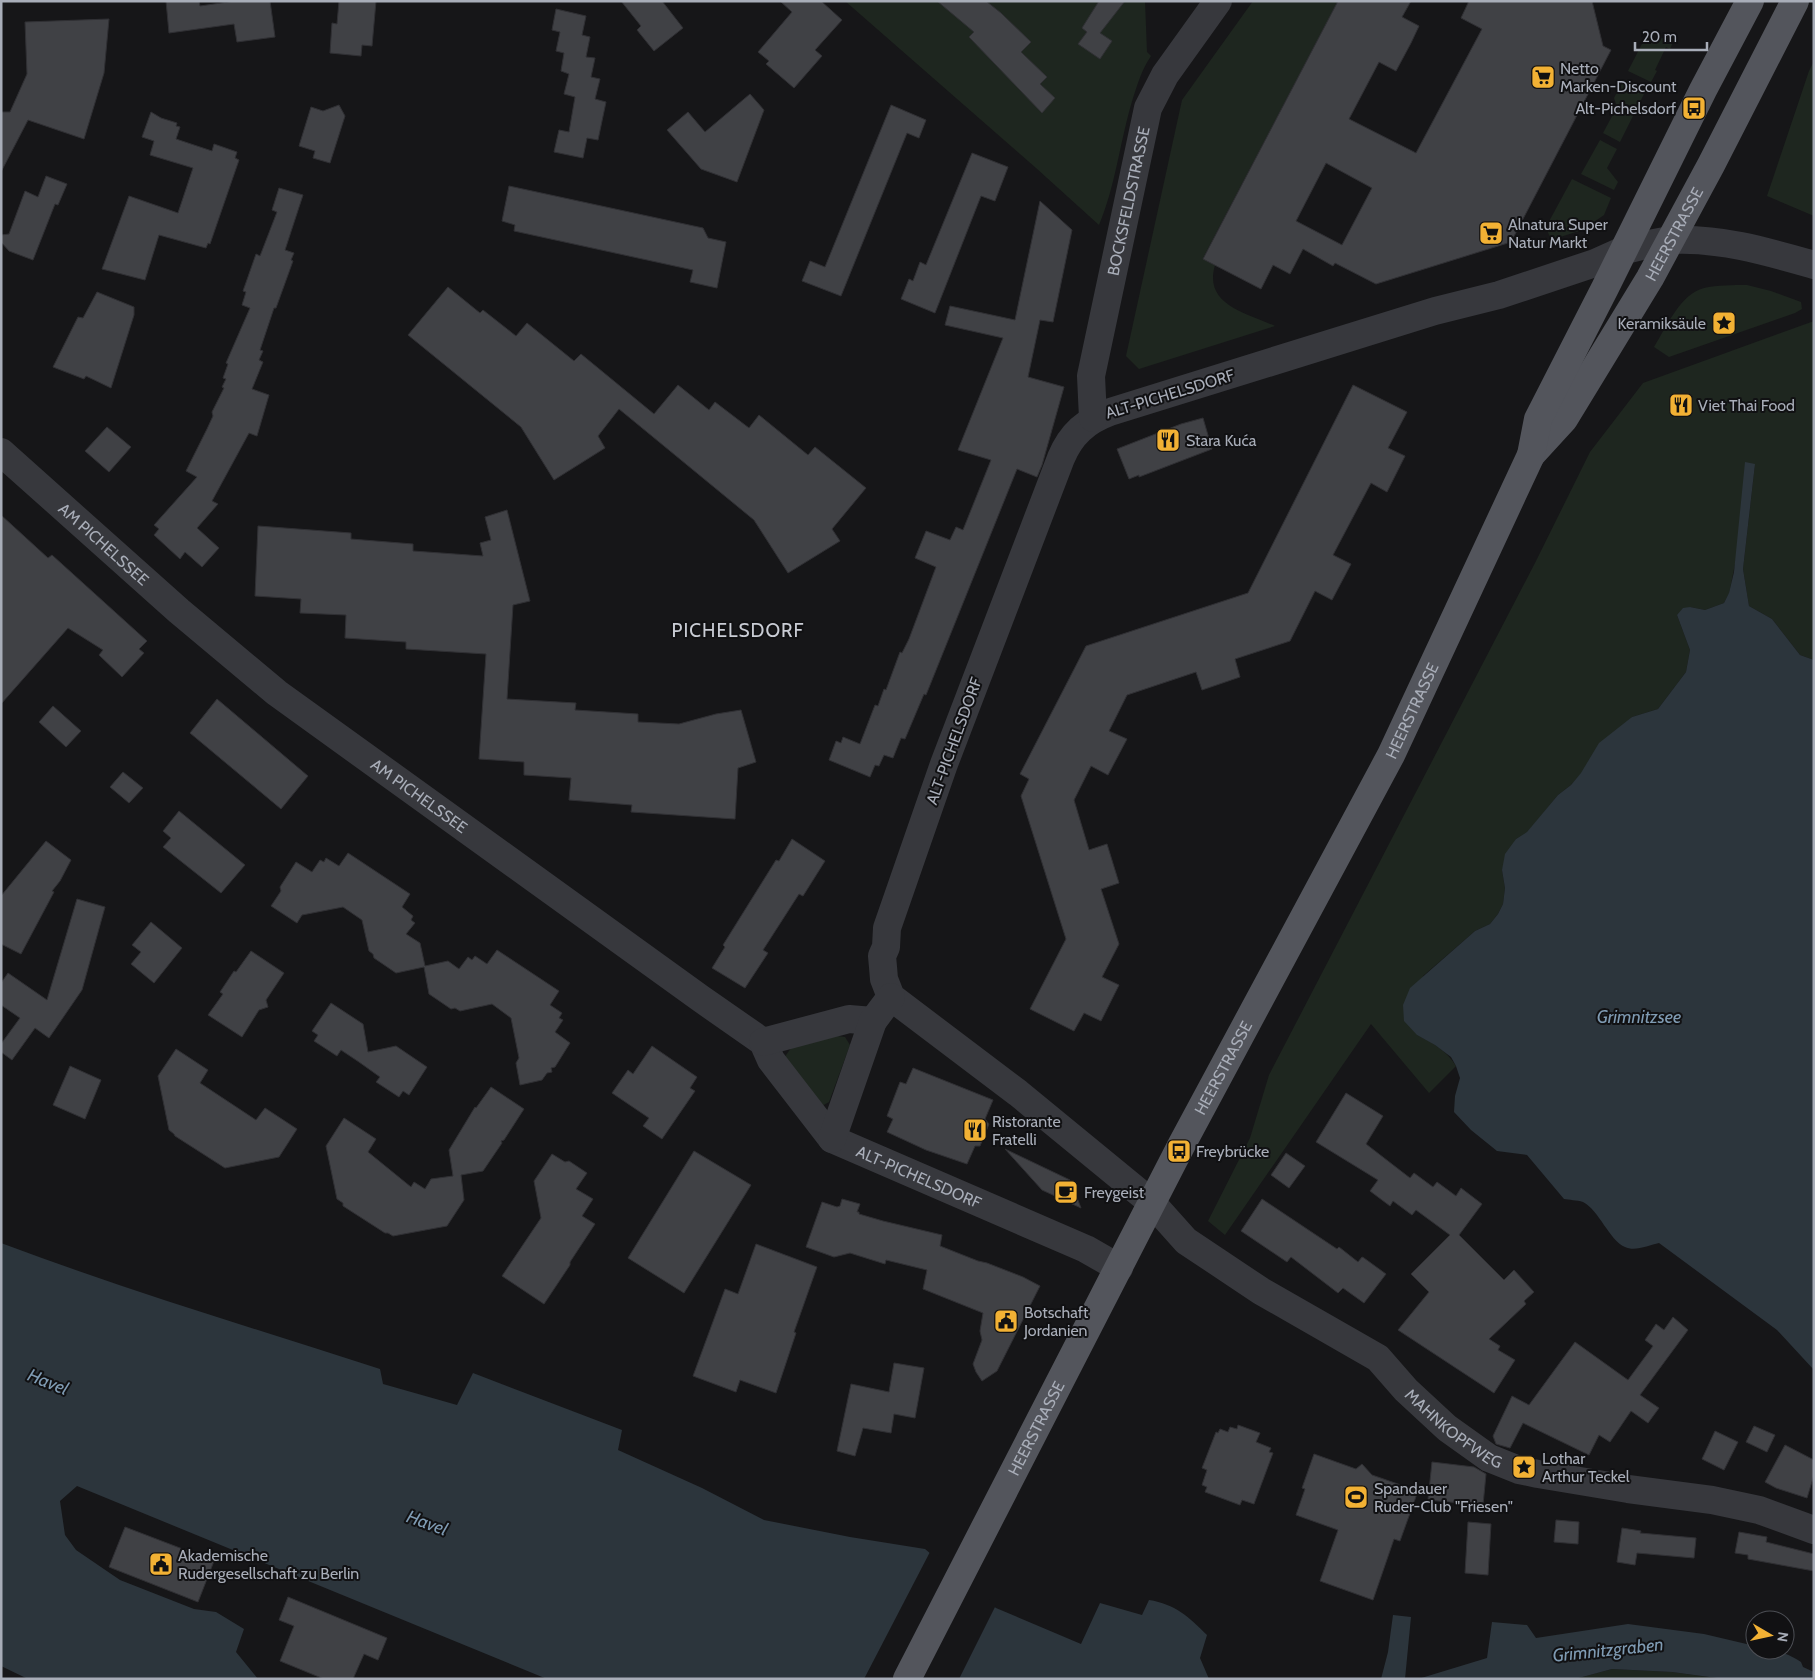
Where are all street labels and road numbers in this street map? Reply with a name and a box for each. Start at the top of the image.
street label: BOCKSFELDSTRASSE [1103,125,1153,277]
street label: HEERSTRASSE [1641,184,1707,284]
street label: ALT-PICHELSDORF [1103,365,1237,423]
street label: AM PICHELSSEE [55,499,153,589]
street label: HEERSTRASSE [1381,660,1442,762]
street label: ALT-PICHELSDORF [922,674,986,807]
street label: AM PICHELSSEE [367,755,471,837]
street label: HEERSTRASSE [1190,1018,1256,1118]
street label: ALT-PICHELSDORF [854,1141,985,1212]
street label: HEERSTRASSE [1004,1378,1068,1479]
street label: MAHNKOPFWEG [1401,1385,1505,1472]

